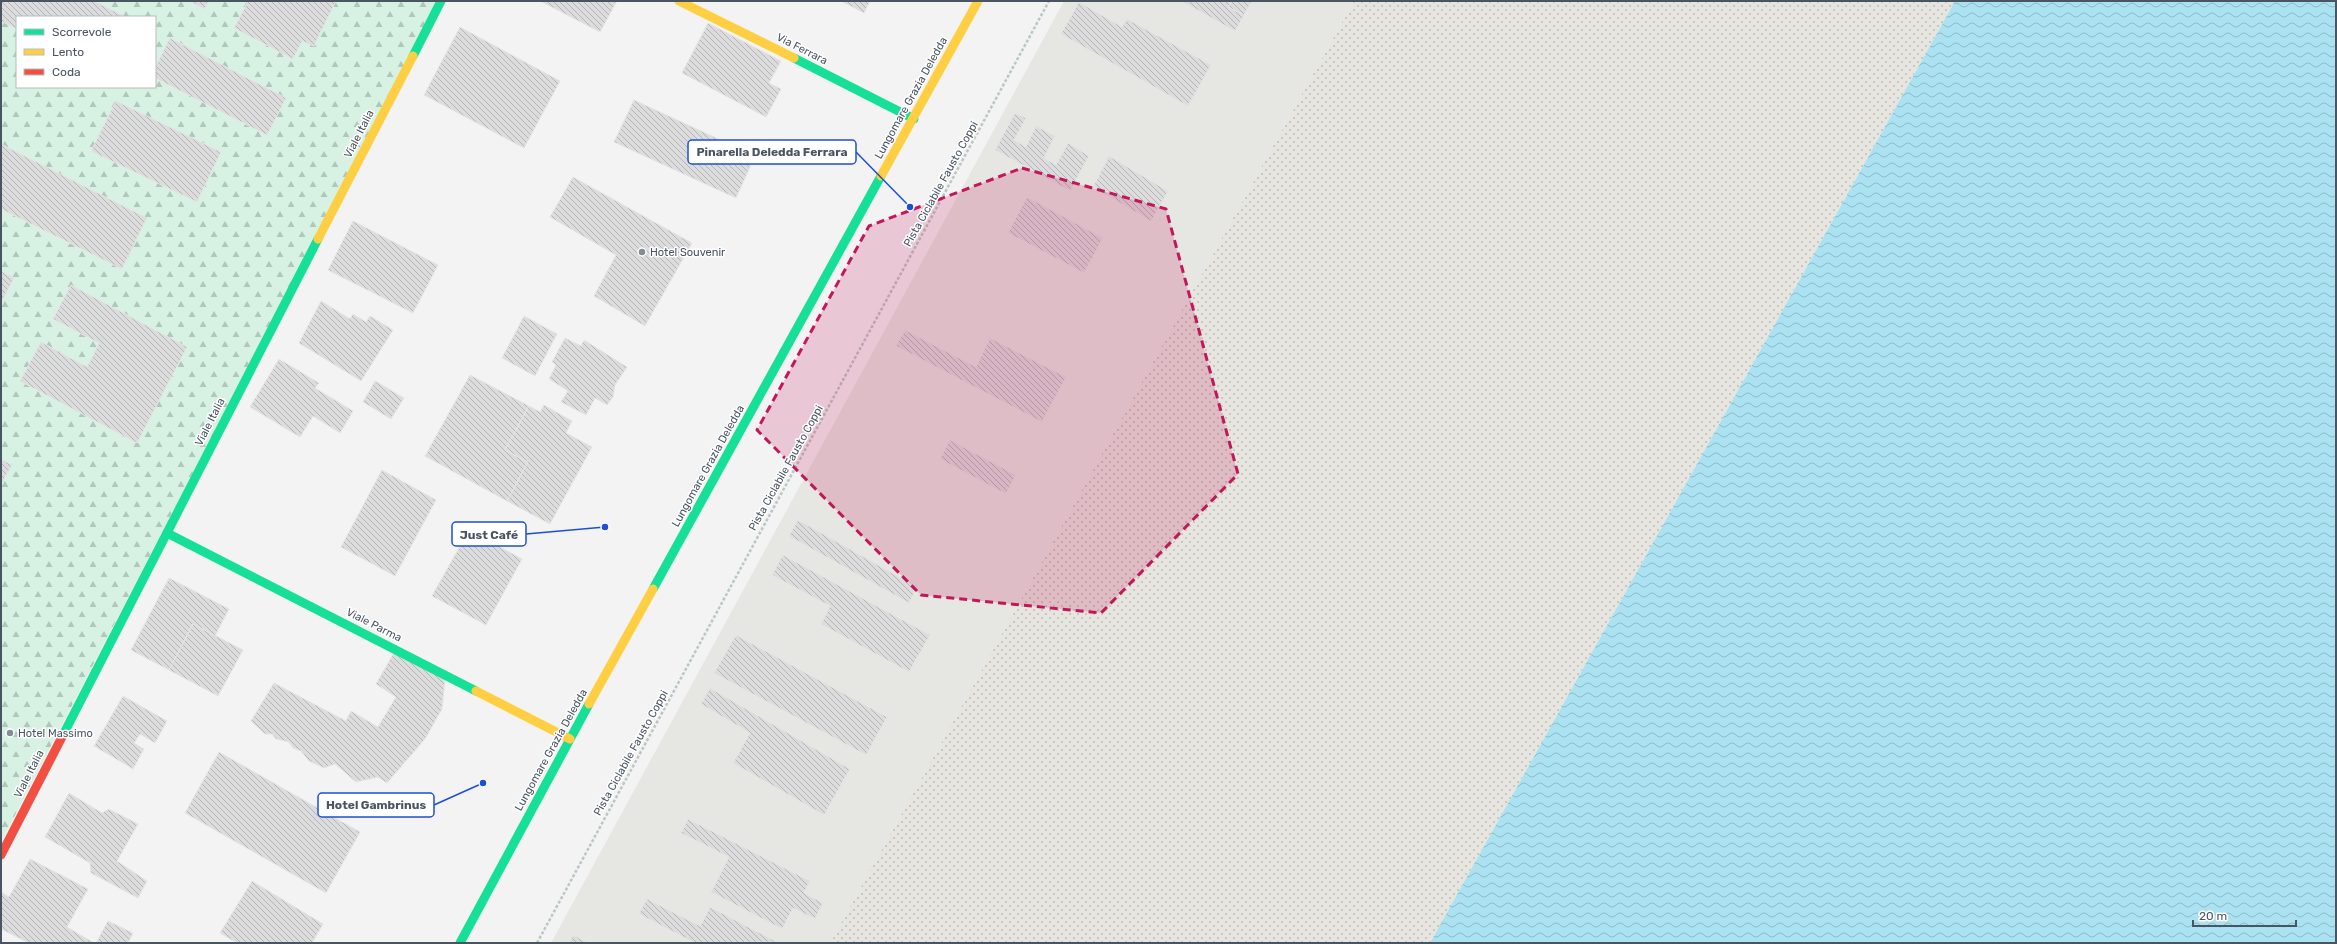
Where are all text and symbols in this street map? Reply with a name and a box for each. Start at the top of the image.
legend [16,16,156,88]
text: Scorrevole [52,25,112,39]
street label: Via Ferrara [774,31,830,67]
street label: Lungomare Grazia Deledda [872,35,950,161]
text: Lento [52,45,84,59]
text: Coda [52,65,81,79]
street label: Viale Italia [341,108,377,160]
street label: Pista Ciclabile Fausto Coppi [901,119,981,249]
callout: Pinarella Deledda Ferrara [688,140,856,164]
text: Pinarella Deledda Ferrara [696,145,848,159]
place label: Hotel Souvenir [650,246,726,259]
marker: Hotel Souvenir [637,247,647,257]
street label: Viale Italia [192,396,228,448]
street label: Lungomare Grazia Deledda [669,403,747,529]
street label: Pista Ciclabile Fausto Coppi [746,403,826,533]
callout: Just Café [452,522,526,546]
text: Just Café [460,528,518,542]
street label: Viale Parma [344,605,404,645]
street label: Lungomare Grazia Deledda [512,687,590,813]
street label: Pista Ciclabile Fausto Coppi [591,688,671,818]
place label: Hotel Massimo [18,727,93,740]
marker: Hotel Massimo [5,728,15,738]
street label: Viale Italia [11,748,47,800]
callout: Hotel Gambrinus [318,793,434,817]
text: Hotel Gambrinus [326,798,426,812]
scale bar [2193,902,2296,928]
text: 20 m [2199,909,2227,923]

